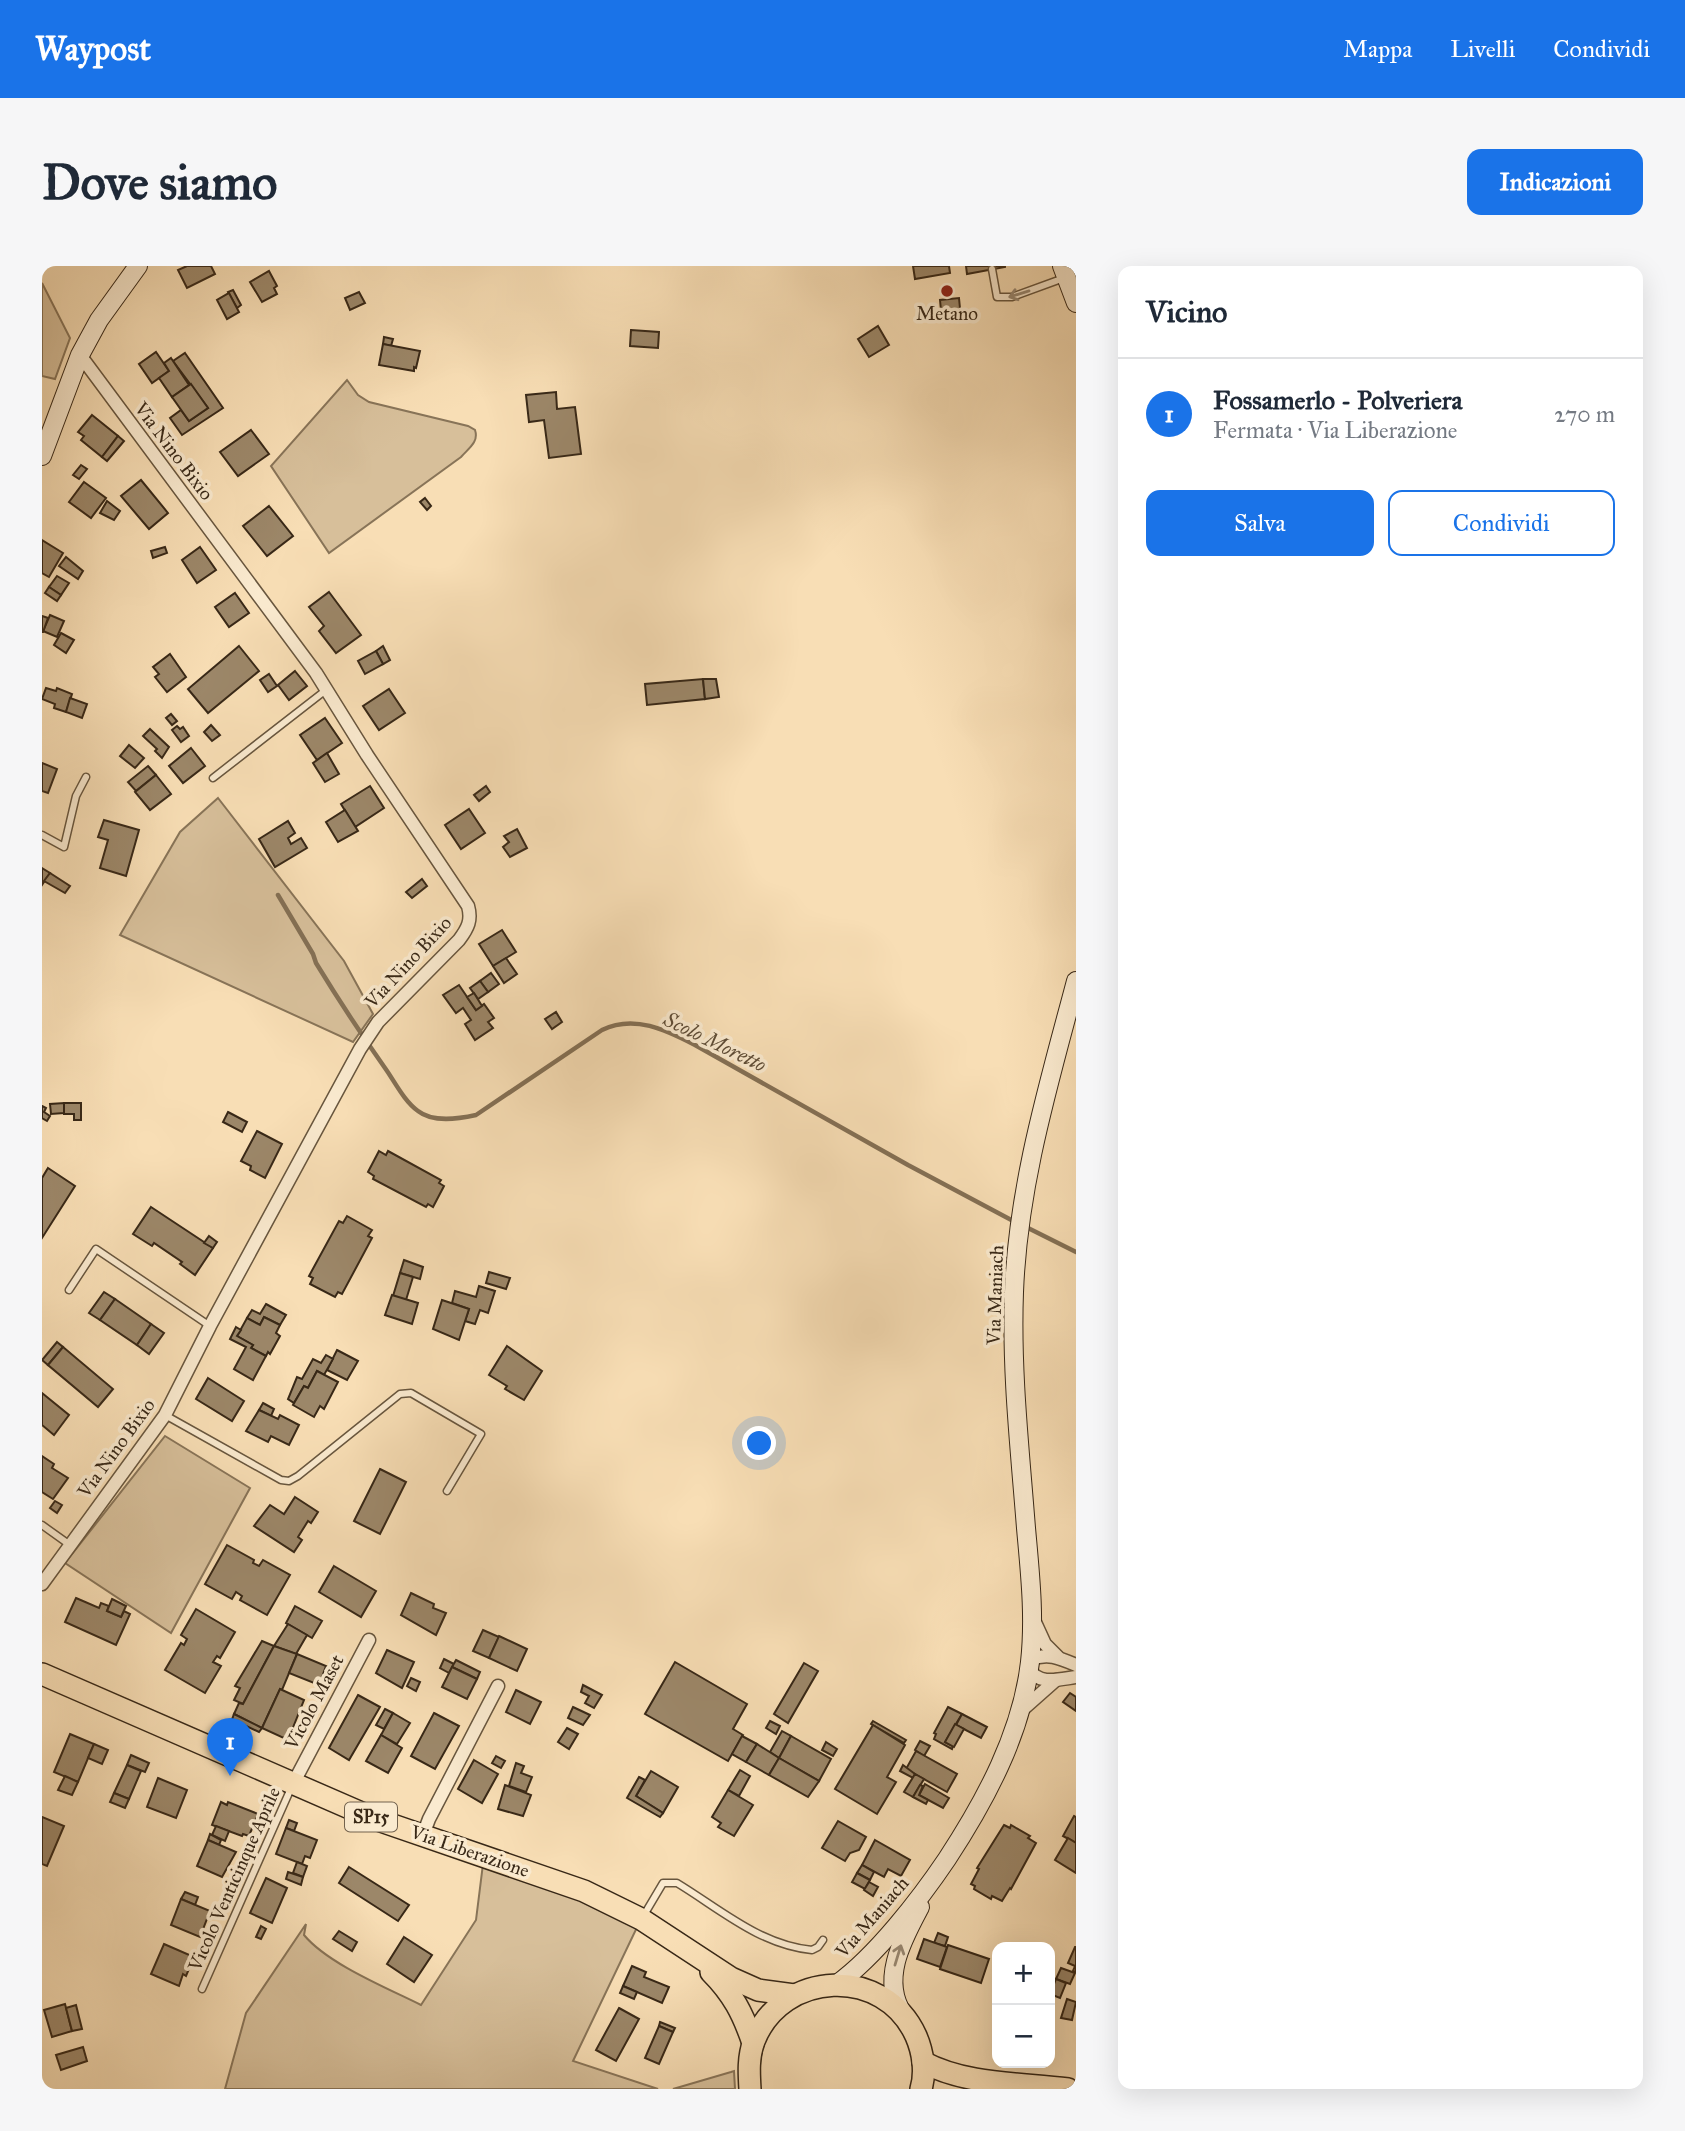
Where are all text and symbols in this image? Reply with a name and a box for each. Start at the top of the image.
text: Waypost [35,29,151,69]
text: Mappa [1343,34,1412,64]
text: Livelli [1450,34,1515,64]
text: Condividi [1553,34,1650,64]
button: Indicazioni [1467,149,1643,215]
text: Dove siamo [42,153,277,212]
marker: Metano [939,283,955,299]
one-way arrow [1008,288,1030,301]
text: Vicino [1146,294,1227,330]
place label: Metano [916,302,978,325]
text: Fossamerlo - Polveriera [1213,384,1462,416]
street label: Via Nino Bixio [129,397,219,505]
text: 1 [1164,400,1174,428]
text: 270 m [1554,400,1615,428]
text: Fermata · Via Liberazione [1213,416,1457,444]
button: Salva [1146,490,1374,556]
button: Condividi [1388,490,1615,556]
street label: Via Nino Bixio [359,911,456,1013]
water label: Scolo Moretto [659,1006,771,1078]
street label: Via Maniach [982,1244,1008,1347]
street label: Via Nino Bixio [72,1394,160,1503]
your location [742,1426,776,1460]
street label: Vicolo Maset [279,1650,349,1754]
pin: 1 [207,1718,253,1776]
street label: Vicolo Venticinque Aprile [183,1783,286,1976]
road number: SP15 [345,1802,397,1832]
street label: Via Liberazione [407,1820,532,1882]
street label: Via Maniach [830,1871,914,1963]
map controls [992,1942,1055,2068]
button: + [992,1942,1055,2005]
one-way arrow [893,1944,906,1966]
button: − [992,2005,1055,2068]

